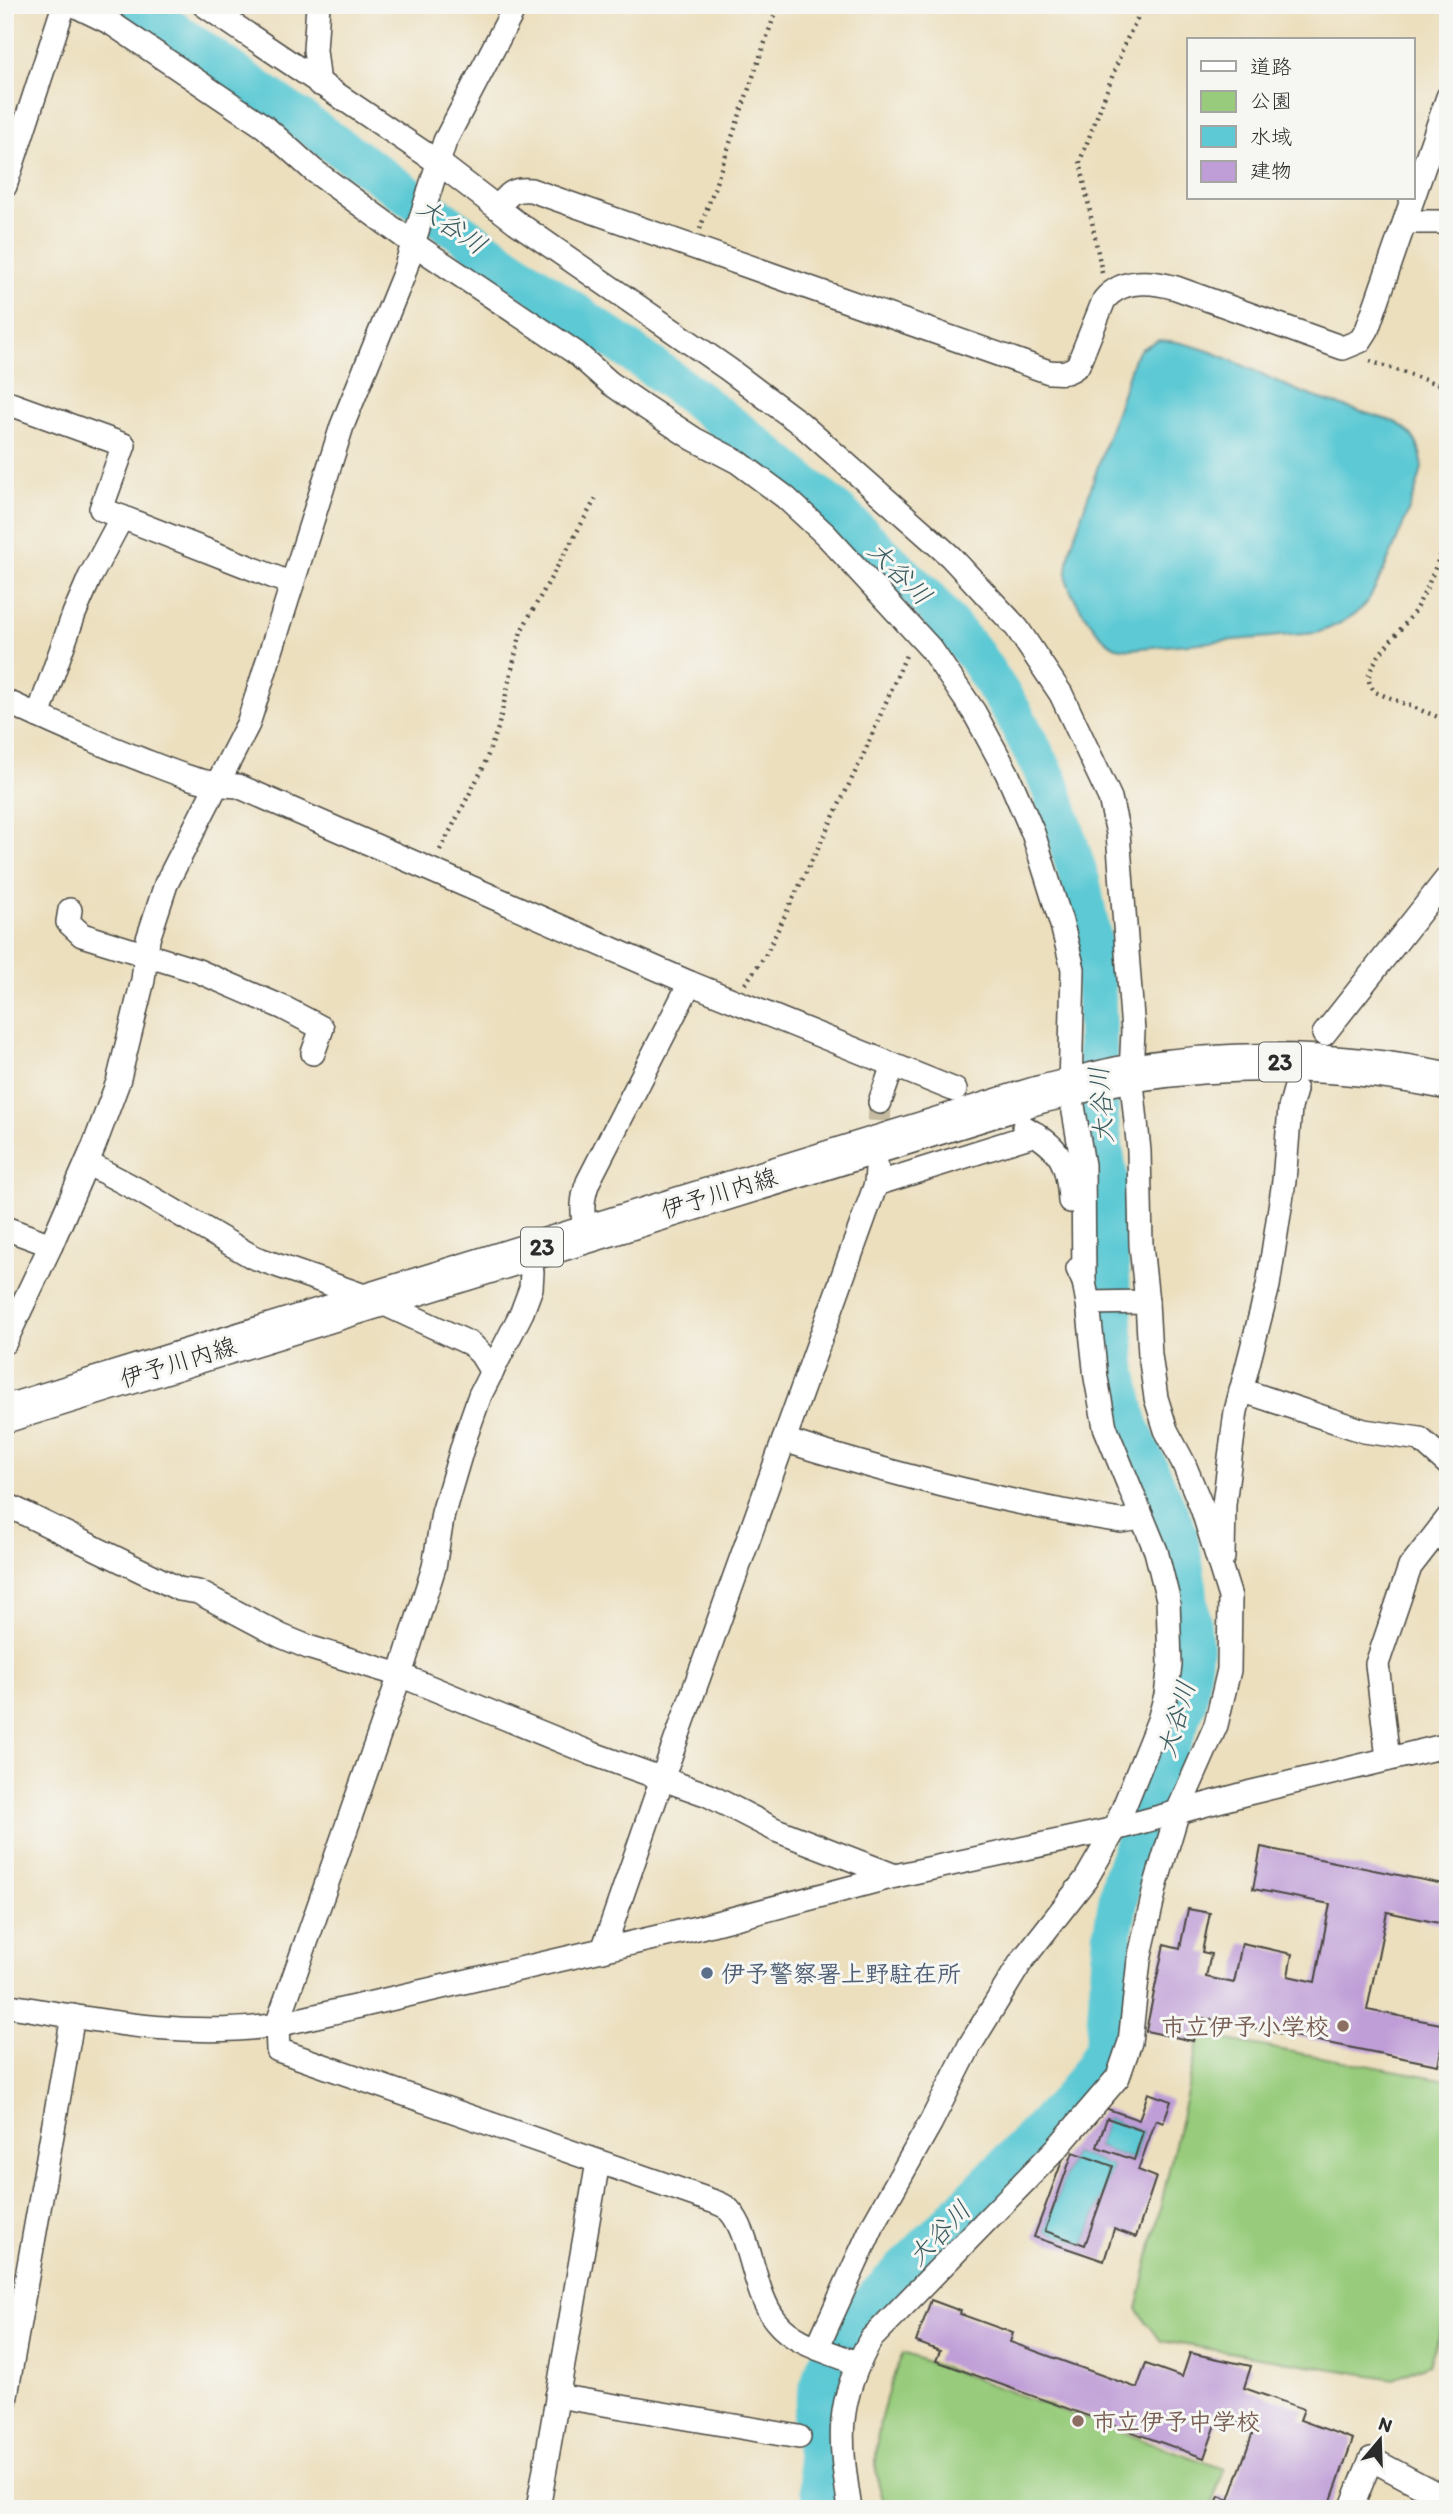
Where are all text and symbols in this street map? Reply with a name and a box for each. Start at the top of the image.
legend [1187,38,1414,200]
text: 道路 [1250,54,1292,79]
text: 公園 [1250,88,1292,113]
text: 水域 [1250,124,1292,149]
text: 建物 [1250,158,1292,183]
water label: 大谷川 [411,191,493,261]
water label: 大谷川 [861,534,939,612]
road number: 23 [1259,1042,1301,1082]
water label: 大谷川 [1082,1065,1120,1145]
street label: 伊予川内線 [657,1162,781,1224]
road number: 23 [521,1228,563,1266]
street label: 伊予川内線 [116,1331,240,1393]
water label: 大谷川 [1150,1677,1202,1761]
place label: 伊予警察署上野駐在所 [721,1959,961,1988]
marker: 伊予警察署上野駐在所 [699,1965,715,1981]
place label: 市立伊予小学校 [1161,2012,1329,2041]
marker: 市立伊予小学校 [1335,2018,1351,2034]
water label: 大谷川 [900,2194,978,2272]
north arrow [1344,2406,1414,2476]
place label: 市立伊予中学校 [1092,2407,1260,2436]
text: N [1376,2411,1395,2437]
marker: 市立伊予中学校 [1070,2413,1086,2429]

